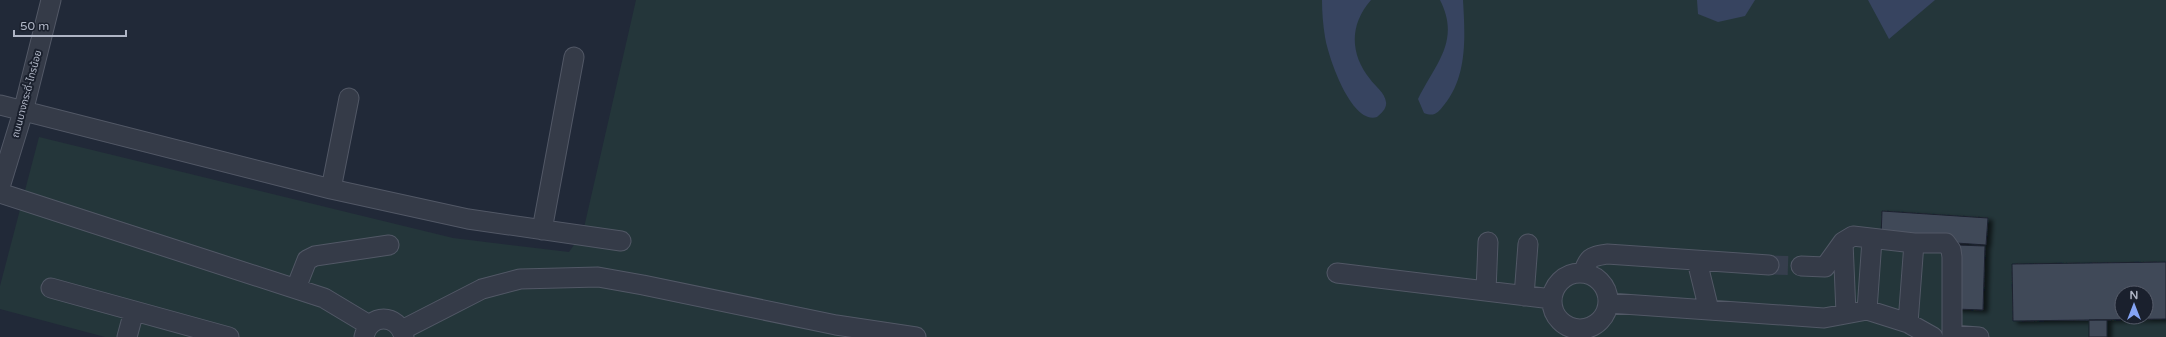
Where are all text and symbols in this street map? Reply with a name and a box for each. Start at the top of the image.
scale bar [14,12,126,38]
text: 50 m [20,19,49,33]
street label: ถนนบางกระดี่-ไทรน้อย [8,48,44,139]
north arrow [2114,285,2154,325]
text: N [2130,289,2138,302]

